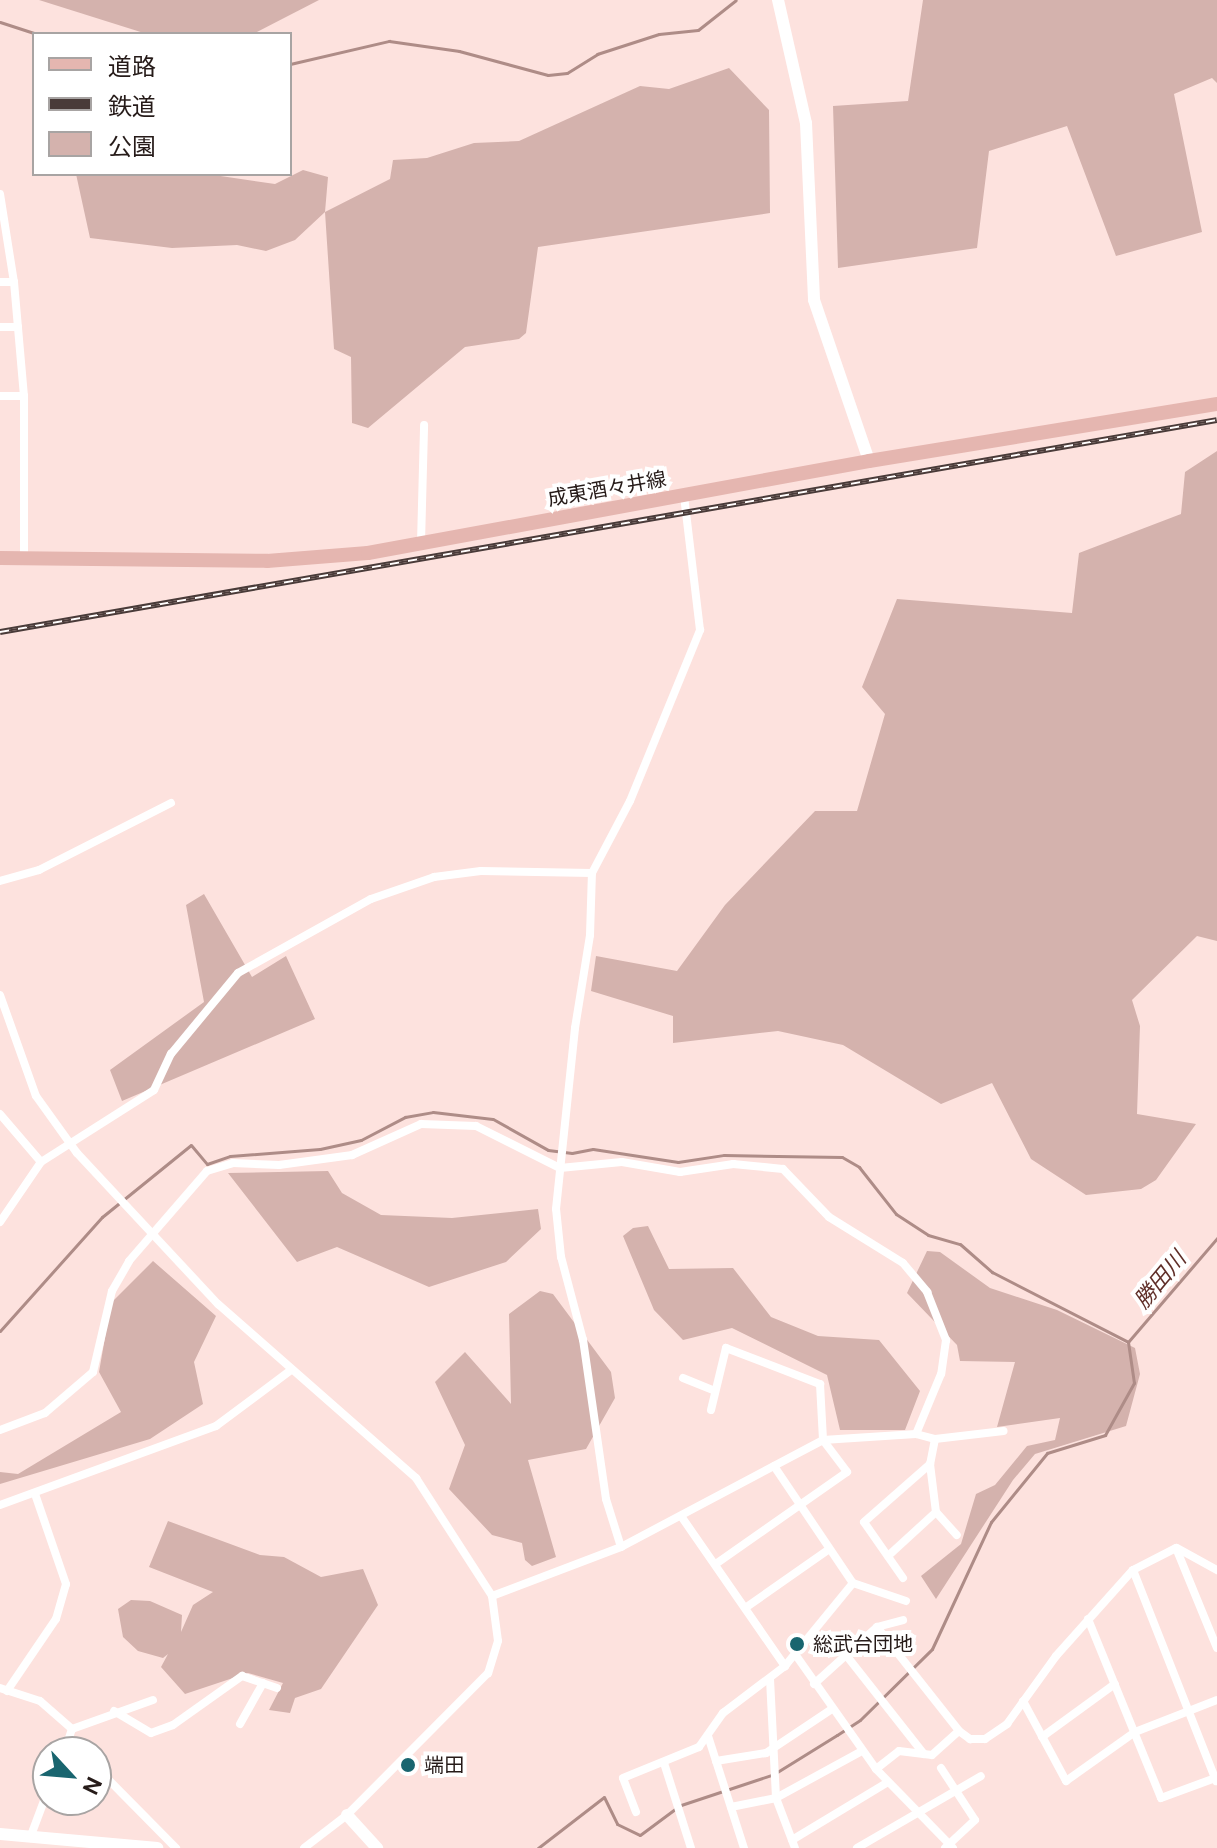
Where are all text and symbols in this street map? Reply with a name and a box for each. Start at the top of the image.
legend [32,32,292,176]
text: 道路 [108,51,156,82]
text: 鉄道 [108,91,156,122]
text: 公園 [108,131,156,162]
street label: 成東酒々井線 [546,467,668,511]
water label: 勝田川 [1129,1246,1191,1314]
place label: 総武台団地 [813,1632,913,1656]
marker: 総武台団地 [788,1635,806,1653]
north arrow [32,1736,112,1816]
place label: 端田 [424,1753,464,1777]
marker: 端田 [399,1756,417,1774]
text: N [76,1772,109,1799]

